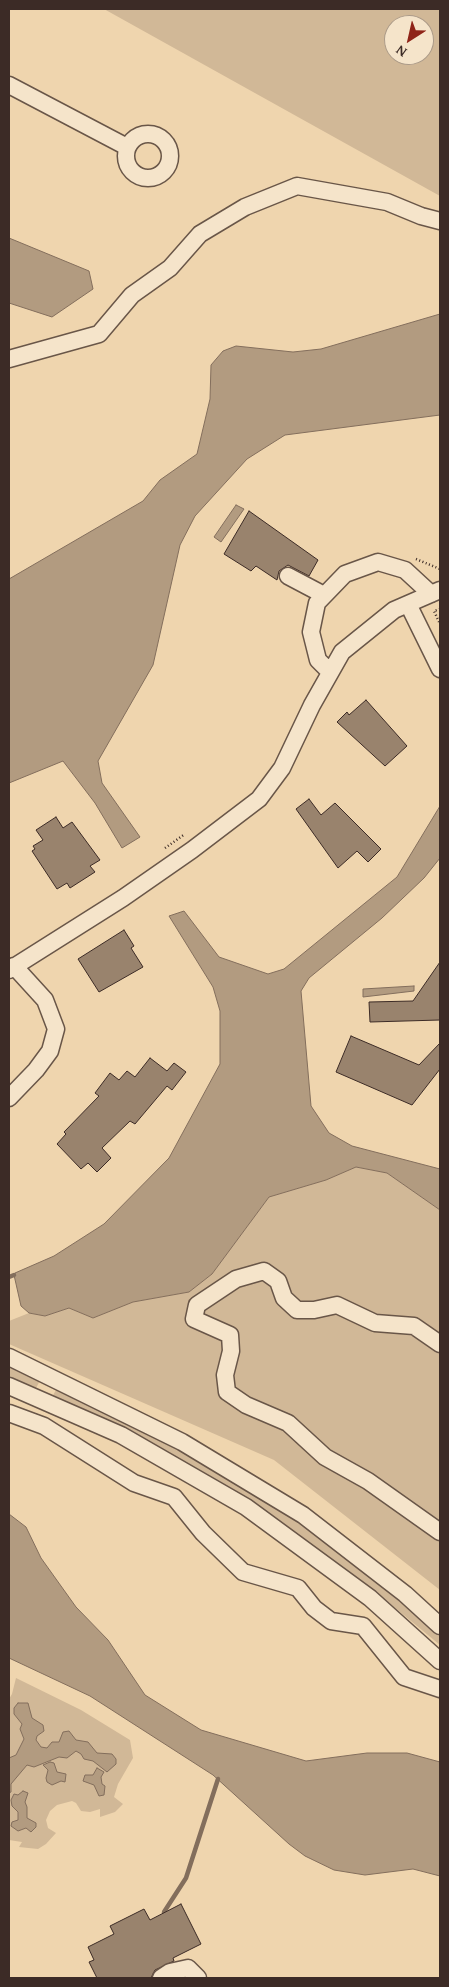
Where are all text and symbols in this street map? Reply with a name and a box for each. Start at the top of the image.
north arrow [384,15,434,65]
text: N [391,41,411,62]

